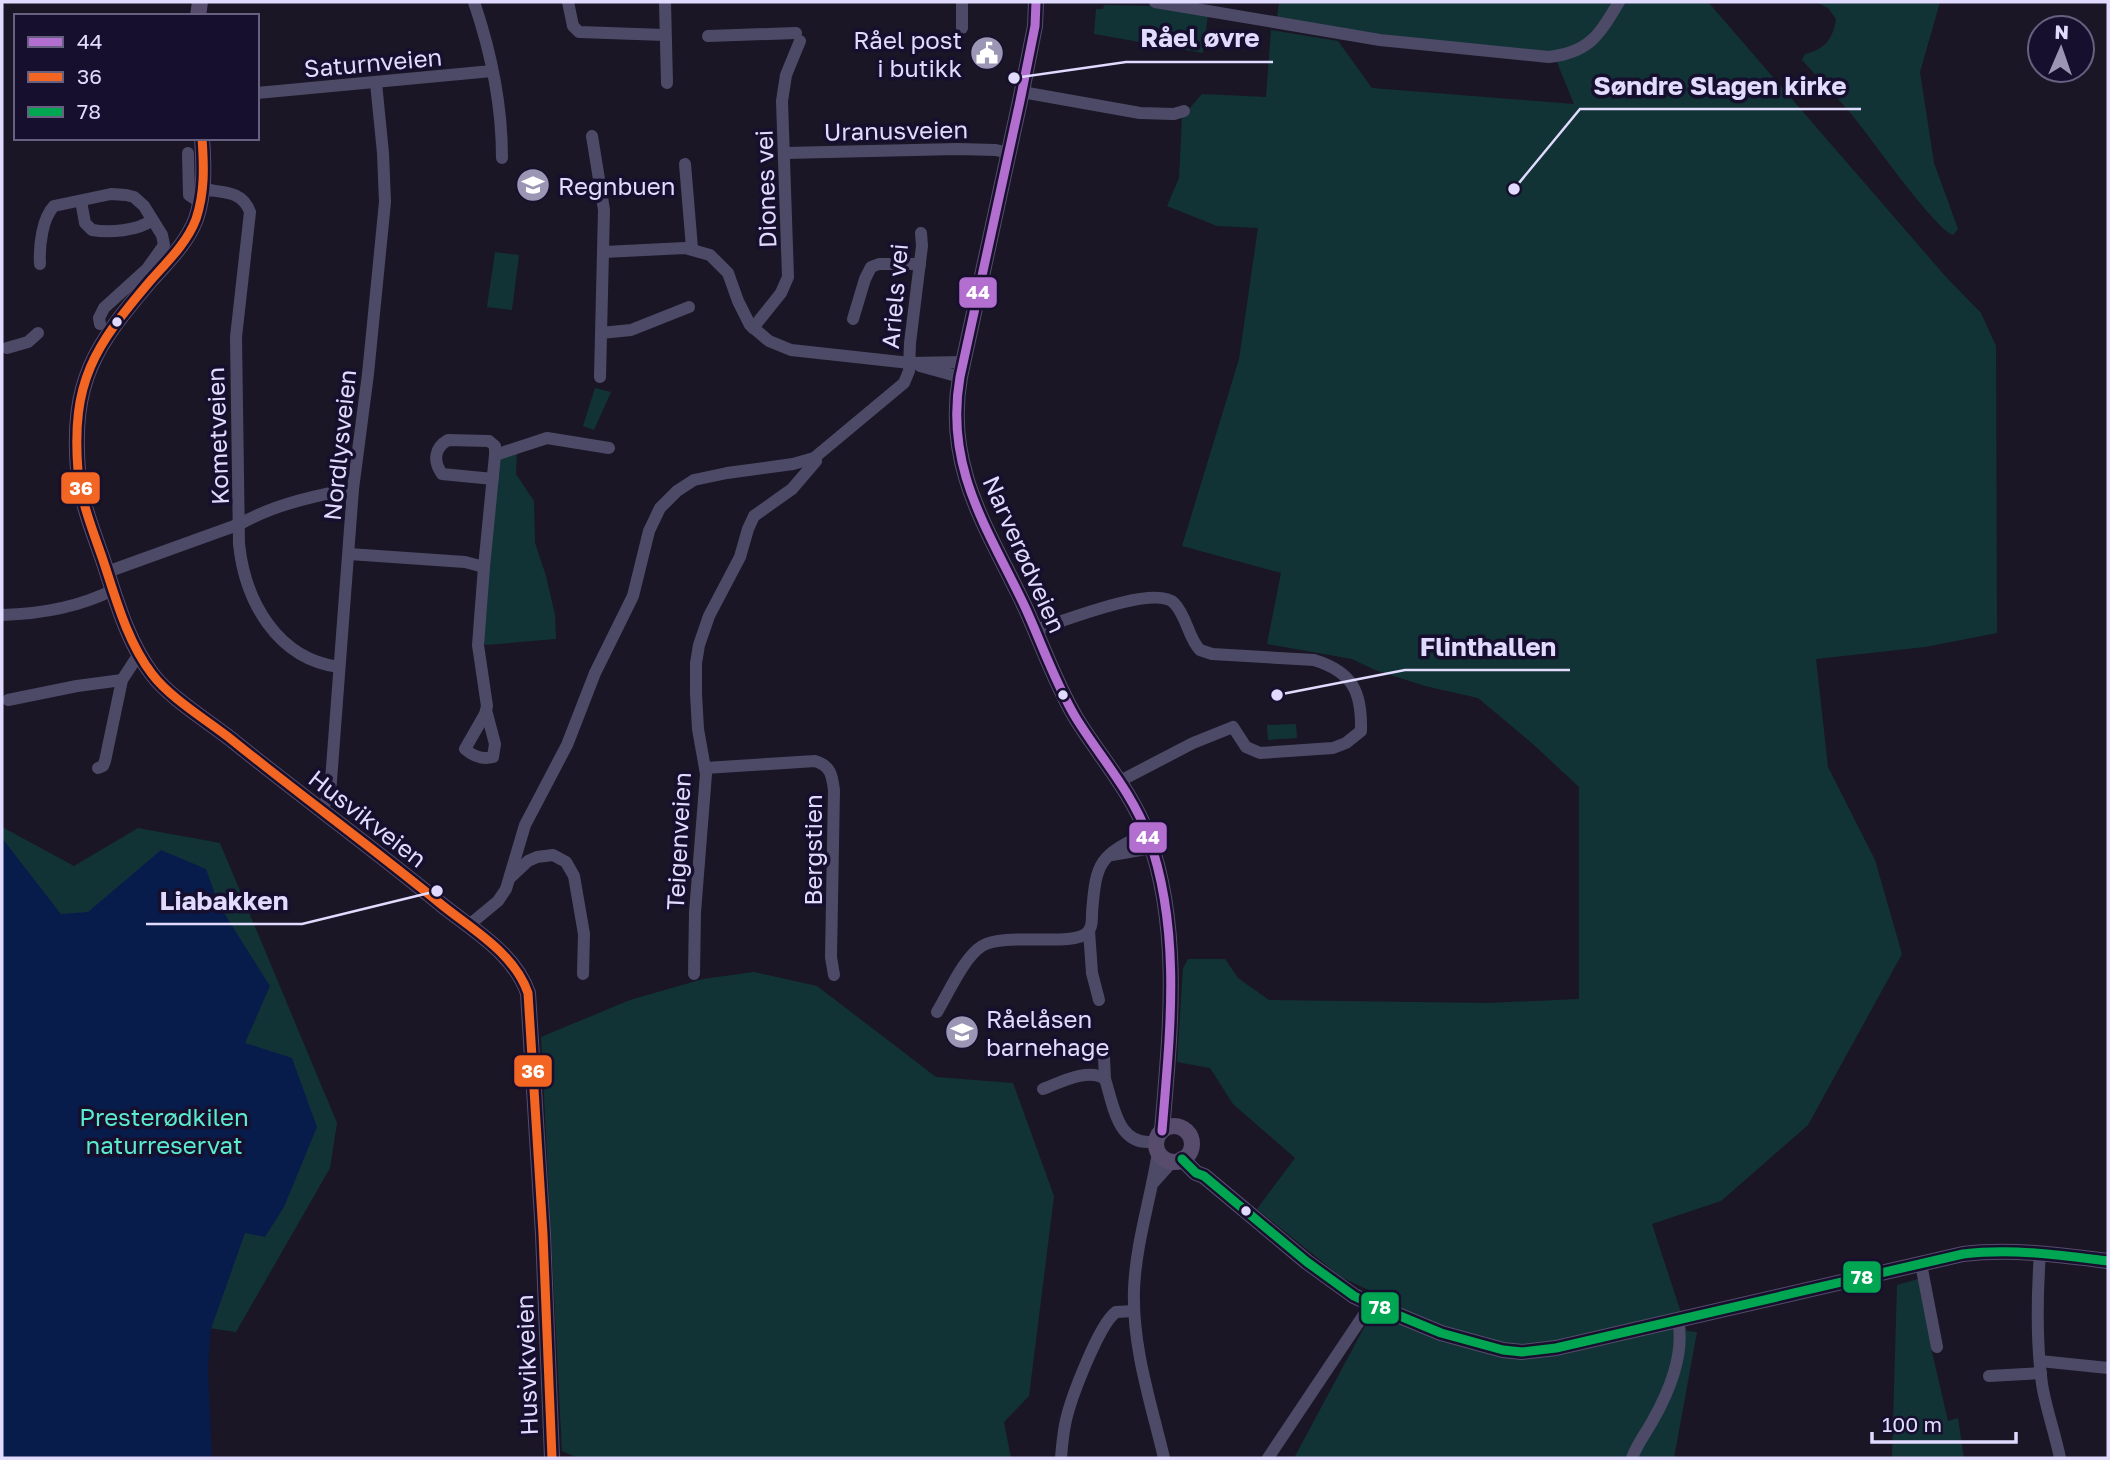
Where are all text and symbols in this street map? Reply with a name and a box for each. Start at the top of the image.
legend [14,14,259,140]
north arrow [2026,14,2096,84]
callout: Råel øvre [1126,15,1273,62]
text: N [2054,20,2069,43]
text: Råel øvre [1140,22,1260,53]
place label: Råel post i butikk [853,25,962,82]
text: 44 [77,28,103,54]
public building icon: Råel post i butikk [968,34,1006,72]
street label: Saturnveien [303,42,443,82]
callout: Søndre Slagen kirke [1580,62,1861,109]
text: 36 [77,63,102,89]
text: Søndre Slagen kirke [1593,70,1847,101]
text: 78 [77,98,101,124]
street label: Uranusveien [824,114,968,146]
street label: Diones vei [748,129,782,249]
school or university icon: Regnbuen [514,166,552,204]
place label: Regnbuen [558,171,675,200]
street label: Ariels vei [875,242,913,350]
line badge: 44 [958,276,998,309]
text: 44 [966,280,990,303]
unlabelled marker [110,315,124,329]
street label: Kometveien [200,367,234,505]
street label: Nordlysveien [317,368,361,522]
line badge: 36 [60,471,101,505]
street label: Narverødveien [977,471,1073,637]
text: 36 [69,476,93,499]
callout: Flinthallen [1405,623,1570,670]
text: Flinthallen [1420,631,1556,662]
unlabelled marker [1056,688,1070,702]
street label: Husvikveien [303,763,433,873]
street label: Teigenveien [660,771,696,911]
street label: Bergstien [798,794,827,906]
line badge: 44 [1128,821,1168,854]
text: 44 [1136,825,1160,848]
callout: Liabakken [146,877,302,924]
text: Liabakken [160,885,288,916]
place label: Råelåsen barnehage [986,1004,1109,1061]
school or university icon: Råelåsen barnehage [943,1013,981,1051]
line badge: 36 [513,1054,553,1088]
text: 36 [521,1059,545,1082]
park label: Presterødkilen naturreservat [79,1102,249,1159]
unlabelled marker [1239,1204,1253,1218]
line badge: 78 [1842,1260,1882,1294]
text: 78 [1851,1265,1873,1288]
line badge: 78 [1360,1291,1400,1325]
street label: Husvikveien [509,1294,543,1436]
text: 78 [1369,1295,1391,1318]
scale bar [1872,1400,2016,1444]
text: 100 m [1882,1411,1942,1437]

